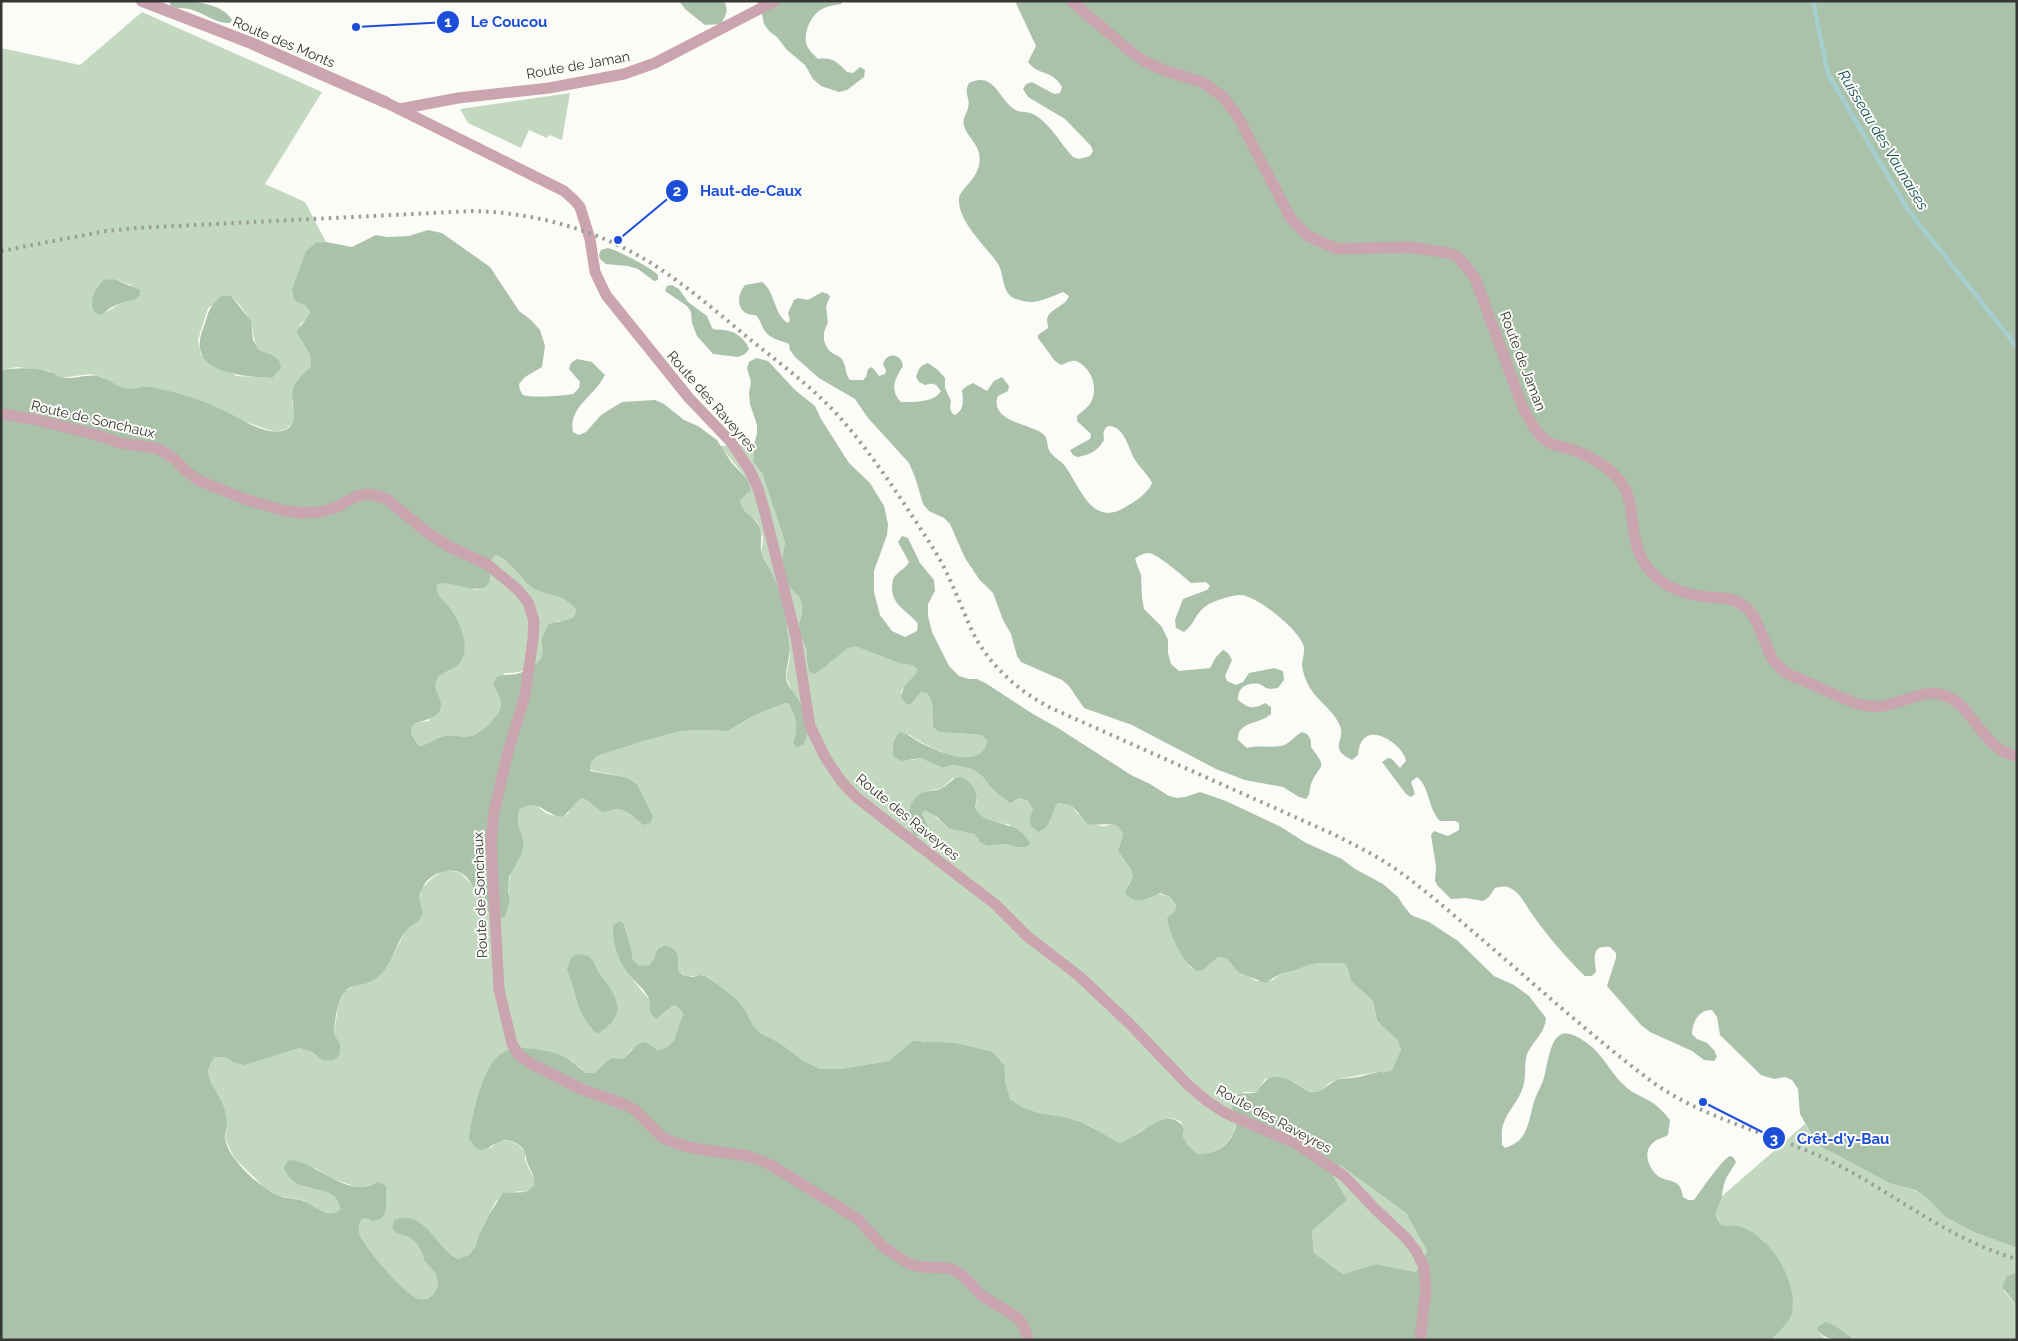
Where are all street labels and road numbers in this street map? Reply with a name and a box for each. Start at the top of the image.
street label: Route des Monts [231,13,338,71]
street label: Route de Jaman [525,48,631,82]
street label: Route de Jaman [1497,309,1549,413]
street label: Route des Raveyres [664,347,760,455]
street label: Route de Sonchaux [30,397,156,441]
street label: Route des Raveyres [853,770,963,864]
street label: Route de Sonchaux [470,832,490,958]
street label: Route des Raveyres [1214,1082,1335,1156]

